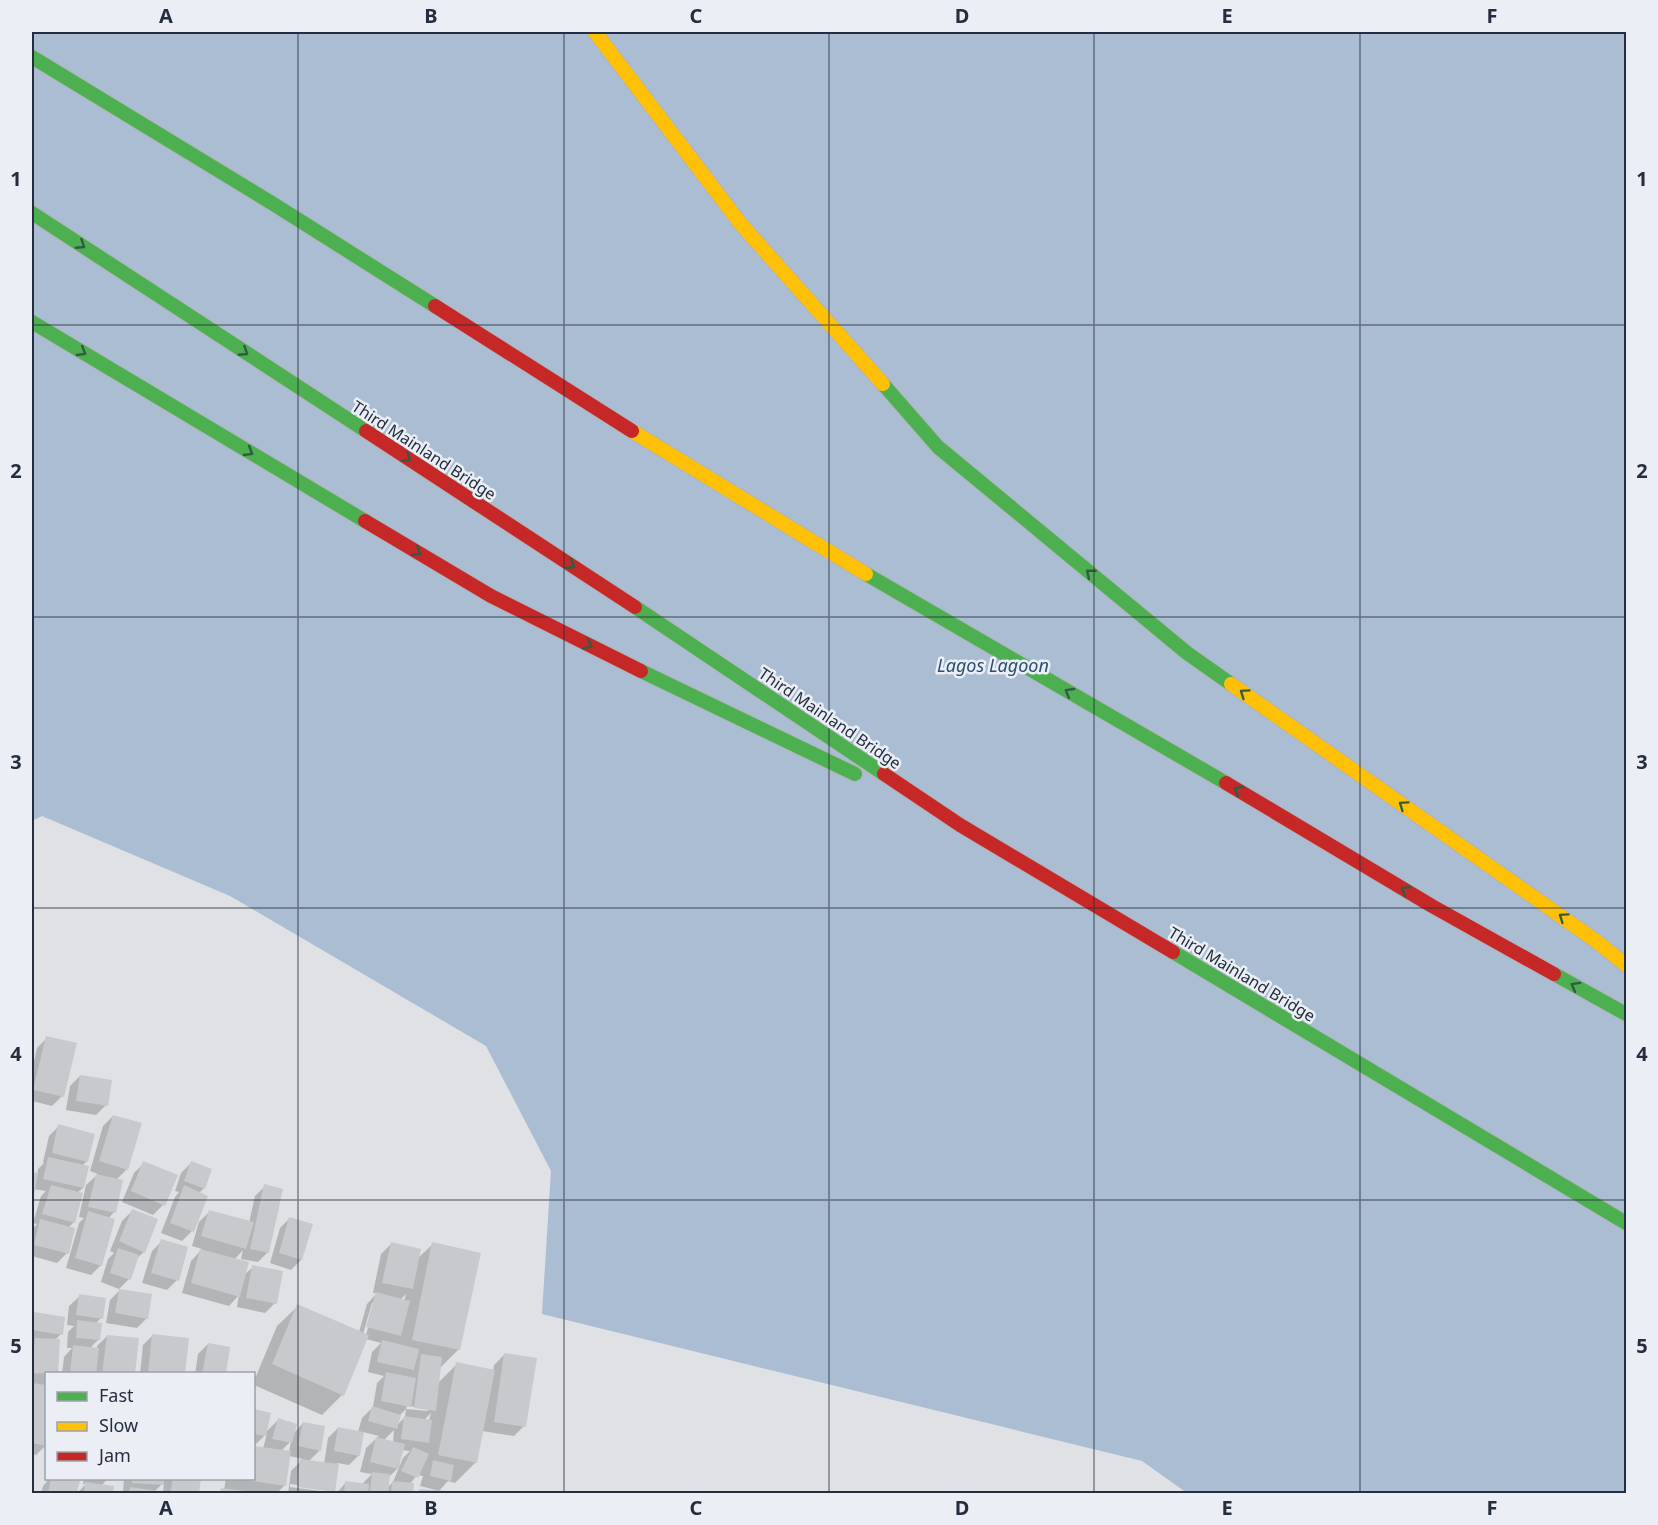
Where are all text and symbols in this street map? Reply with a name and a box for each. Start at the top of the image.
text: A [159,2,173,29]
text: B [424,2,438,29]
text: C [690,2,703,29]
text: D [955,2,969,29]
text: E [1221,2,1233,29]
text: F [1487,2,1497,29]
text: 1 [10,165,22,192]
text: 1 [1636,165,1648,192]
one-way arrow [74,238,85,249]
one-way arrow [76,345,86,357]
one-way arrow [237,345,248,356]
street label: Third Mainland Bridge [348,395,500,505]
one-way arrow [243,445,253,456]
one-way arrow [401,451,411,463]
text: 2 [10,457,22,484]
text: 2 [1636,457,1648,484]
one-way arrow [411,544,421,556]
one-way arrow [564,558,575,569]
one-way arrow [1086,569,1097,580]
one-way arrow [581,638,592,650]
water label: Lagos Lagoon [937,653,1049,677]
street label: Third Mainland Bridge [754,662,906,774]
one-way arrow [1065,688,1075,700]
one-way arrow [1239,689,1250,700]
text: 3 [10,748,22,775]
text: 3 [1636,748,1648,775]
one-way arrow [1234,786,1244,797]
one-way arrow [1399,801,1410,812]
one-way arrow [1401,886,1411,898]
one-way arrow [1558,913,1569,924]
street label: Third Mainland Bridge [1165,921,1319,1027]
one-way arrow [1571,981,1582,993]
text: 4 [10,1040,22,1067]
text: 4 [1636,1040,1648,1067]
text: 5 [10,1332,22,1359]
text: 5 [1636,1332,1648,1359]
legend [45,1372,255,1480]
text: Fast [99,1383,134,1407]
text: Slow [99,1413,138,1437]
text: Jam [97,1443,131,1467]
text: A [159,1494,173,1521]
text: B [424,1494,438,1521]
text: C [690,1494,703,1521]
text: D [955,1494,969,1521]
text: E [1221,1494,1233,1521]
text: F [1487,1494,1497,1521]

